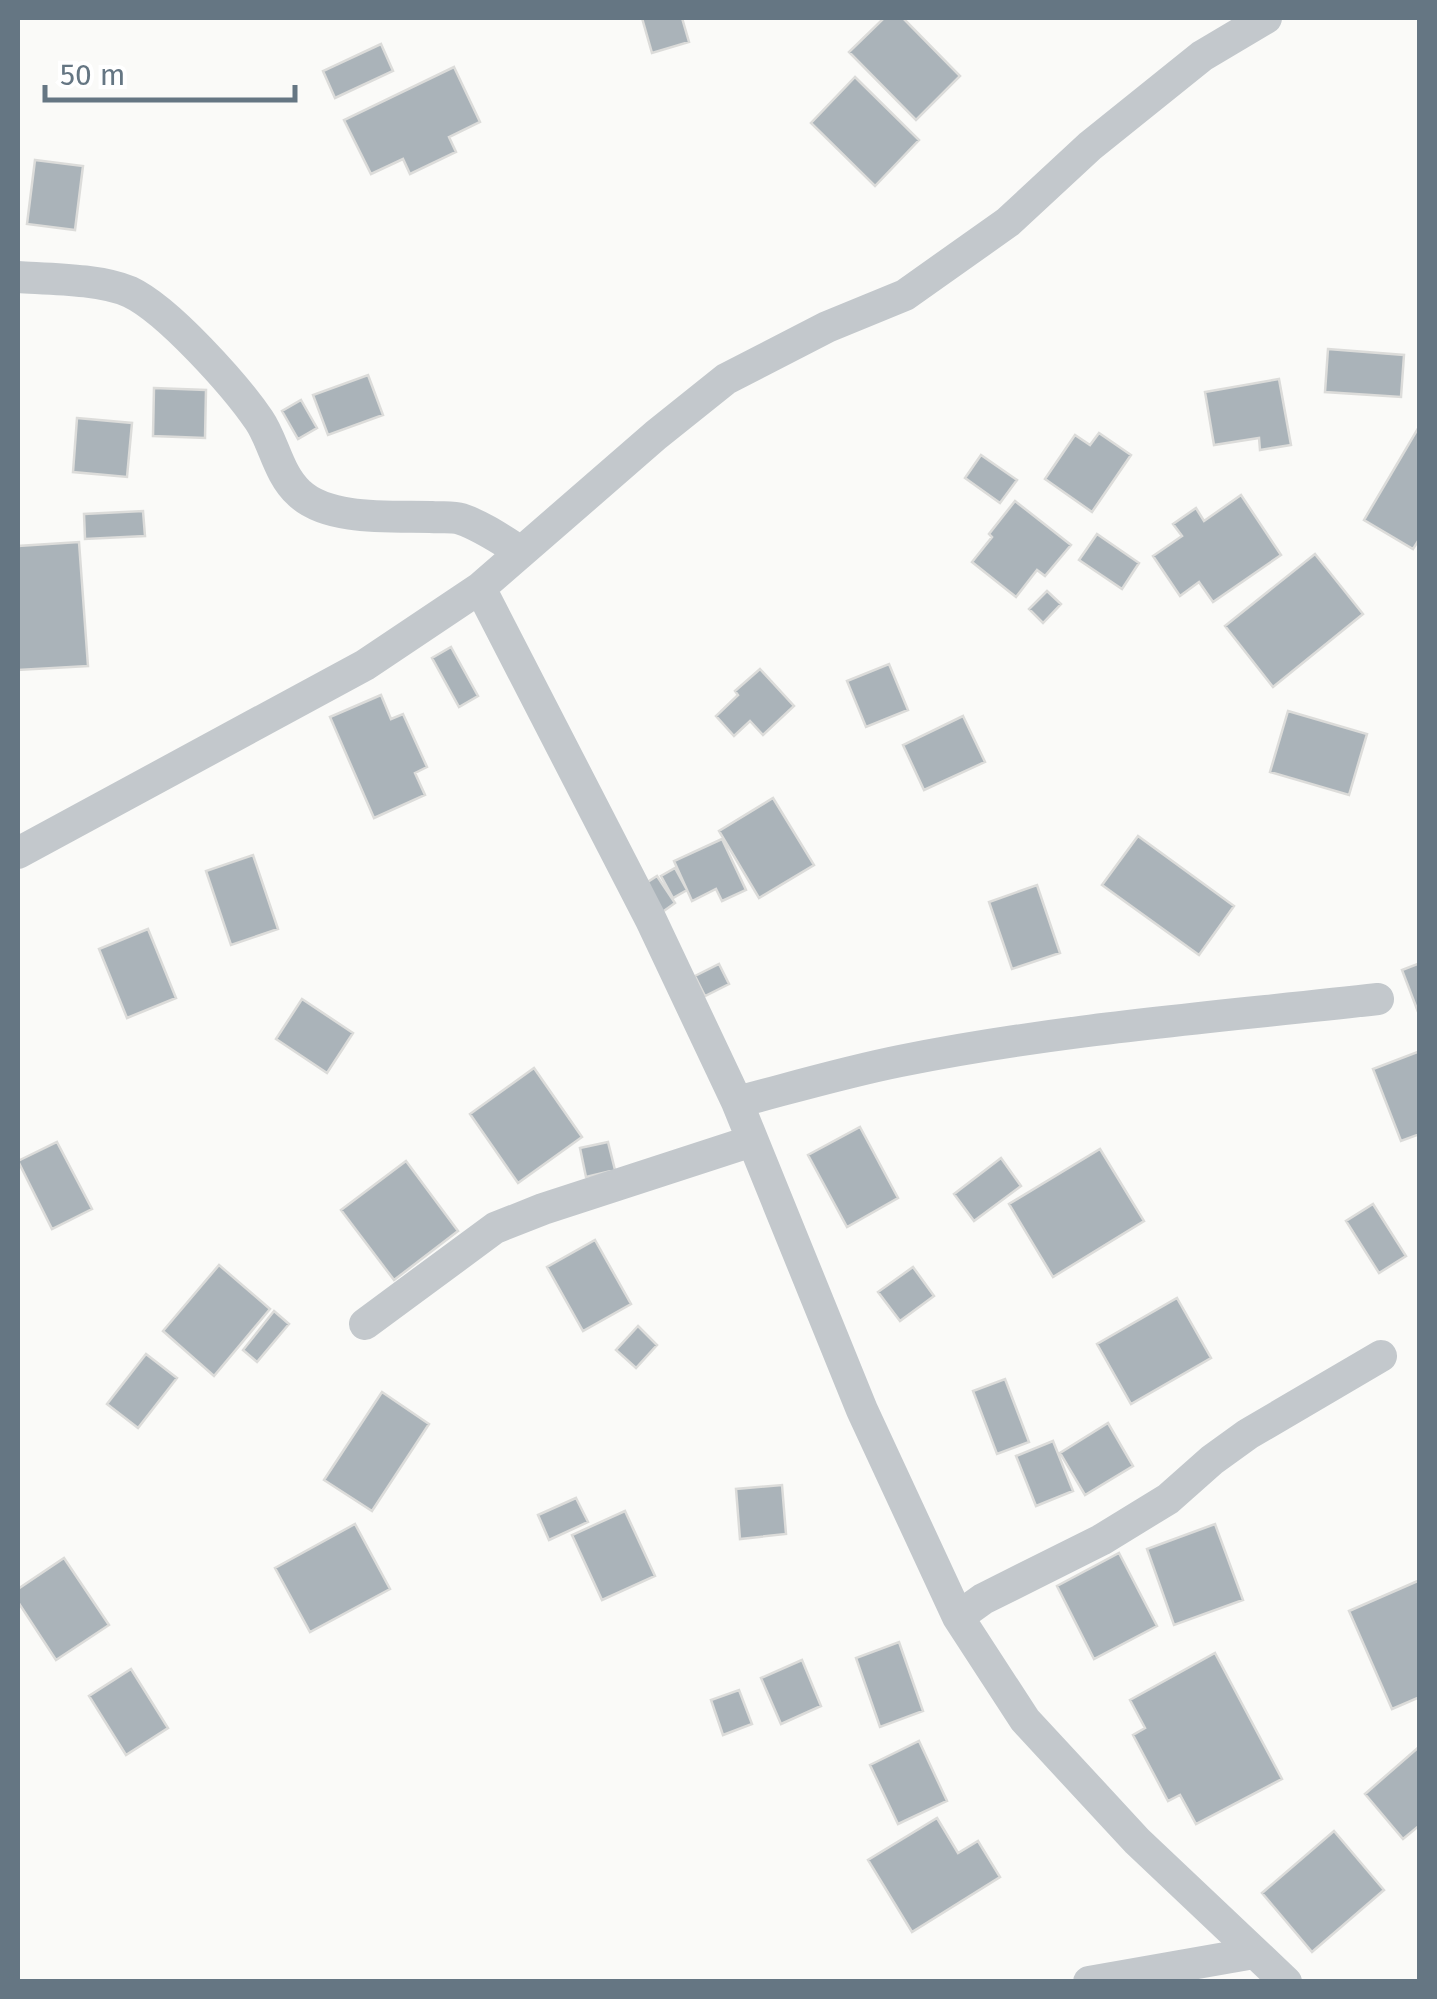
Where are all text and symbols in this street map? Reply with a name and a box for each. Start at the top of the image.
scale bar [45,40,295,102]
text: 50 m [60,57,125,93]

